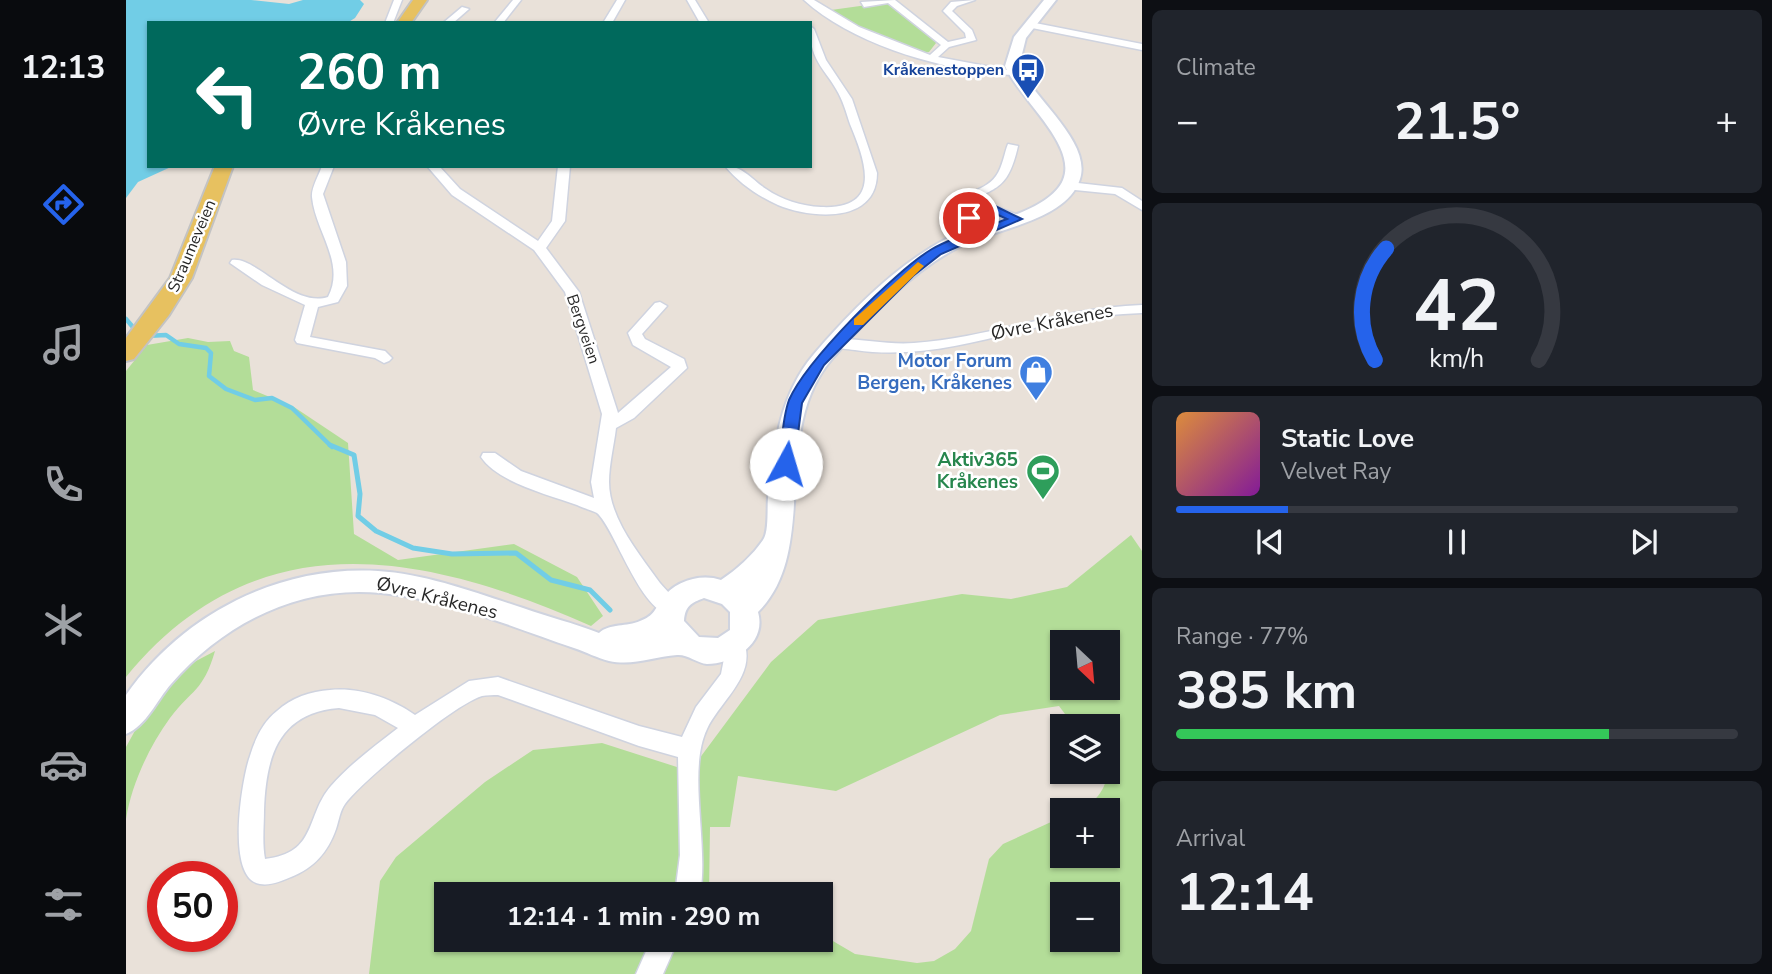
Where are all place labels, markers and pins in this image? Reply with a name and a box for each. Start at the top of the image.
bus stop icon: Kråkenestoppen [1009,51,1047,100]
place label: Kråkenestoppen [883,59,1004,81]
pin [939,188,999,248]
place label: Motor Forum Bergen, Kråkenes [857,348,1012,396]
shop icon: Motor Forum Bergen, Kråkenes [1017,353,1055,402]
place label: Aktiv365 Kråkenes [937,447,1018,495]
sports icon: Aktiv365 Kråkenes [1024,452,1062,501]

